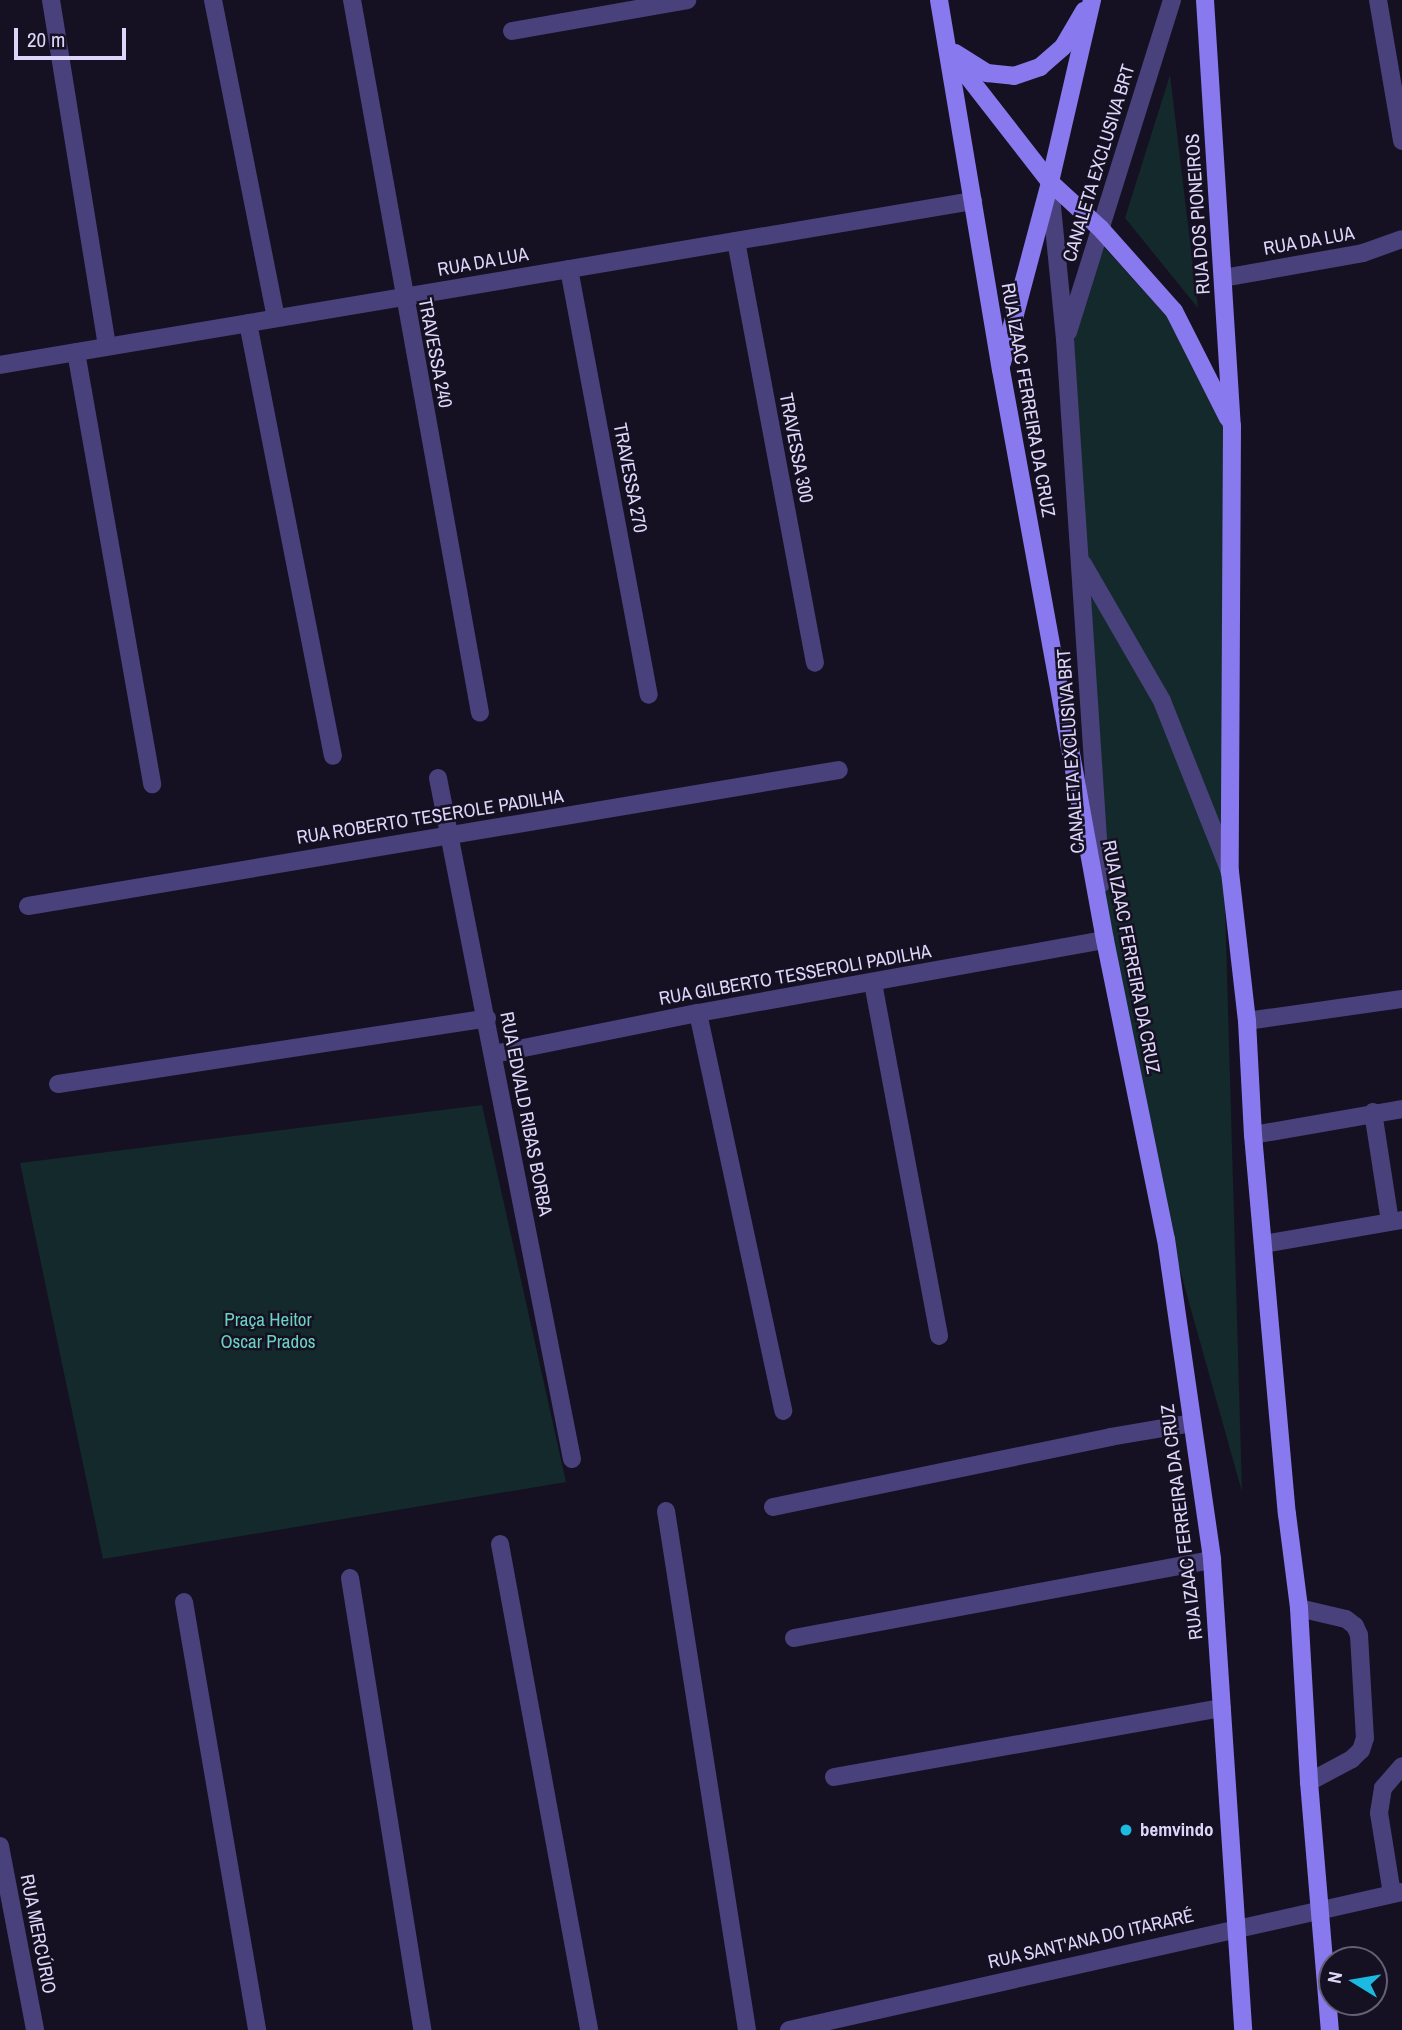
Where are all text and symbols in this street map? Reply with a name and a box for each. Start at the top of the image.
scale bar [18,14,130,58]
text: 20 m [27,25,65,54]
street label: CANALETA EXCLUSIVA BRT [1058,61,1140,265]
street label: RUA DOS PIONEIROS [1181,132,1215,296]
street label: RUA DA LUA [1261,222,1357,260]
street label: RUA DA LUA [435,243,531,281]
street label: RUA IZAAC FERREIRA DA CRUZ [996,280,1060,520]
street label: TRAVESSA 240 [413,296,457,410]
street label: TRAVESSA 300 [774,391,818,505]
street label: TRAVESSA 270 [608,421,652,535]
street label: CANALETA EXCLUSIVA BRT [1052,647,1090,855]
street label: RUA ROBERTO TESEROLE PADILHA [294,785,566,849]
street label: RUA IZAAC FERREIRA DA CRUZ [1097,837,1165,1077]
street label: RUA GILBERTO TESSEROLI PADILHA [657,940,933,1010]
street label: RUA EDVALD RIBAS BORBA [495,1010,557,1218]
park label: Praça Heitor Oscar Prados [220,1309,316,1353]
street label: RUA IZAAC FERREIRA DA CRUZ [1156,1402,1208,1642]
place label: bemvindo [1140,1819,1214,1841]
marker: bemvindo [1118,1822,1134,1838]
street label: RUA MERCÚRIO [15,1872,61,1996]
street label: RUA SANT'ANA DO ITARARÉ [985,1904,1197,1974]
north arrow [1318,1946,1388,2016]
text: N [1321,1969,1348,1985]

